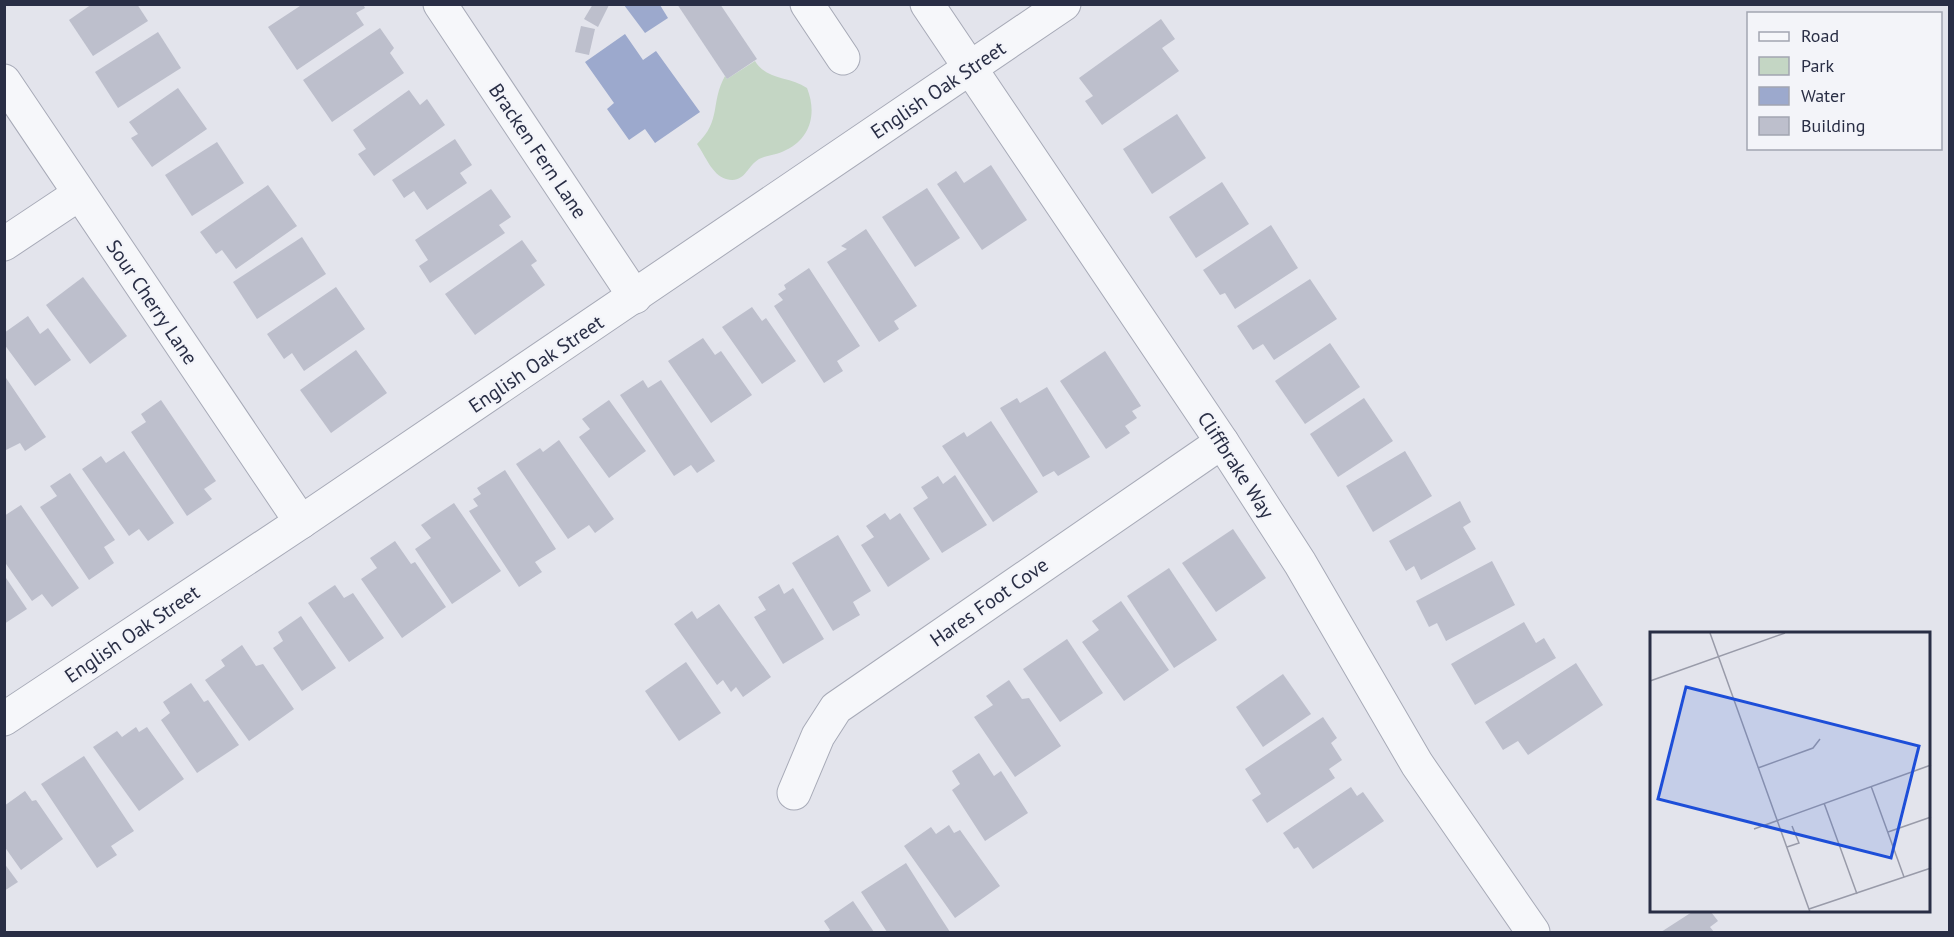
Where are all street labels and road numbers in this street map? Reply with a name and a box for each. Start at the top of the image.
street label: English Oak Street [866,35,1011,145]
street label: Bracken Fern Lane [483,78,593,224]
street label: Sour Cherry Lane [101,235,203,369]
street label: English Oak Street [464,309,609,419]
street label: Cliffbrake Way [1192,407,1281,524]
street label: Hares Foot Cove [925,552,1053,652]
street label: English Oak Street [60,579,205,689]

